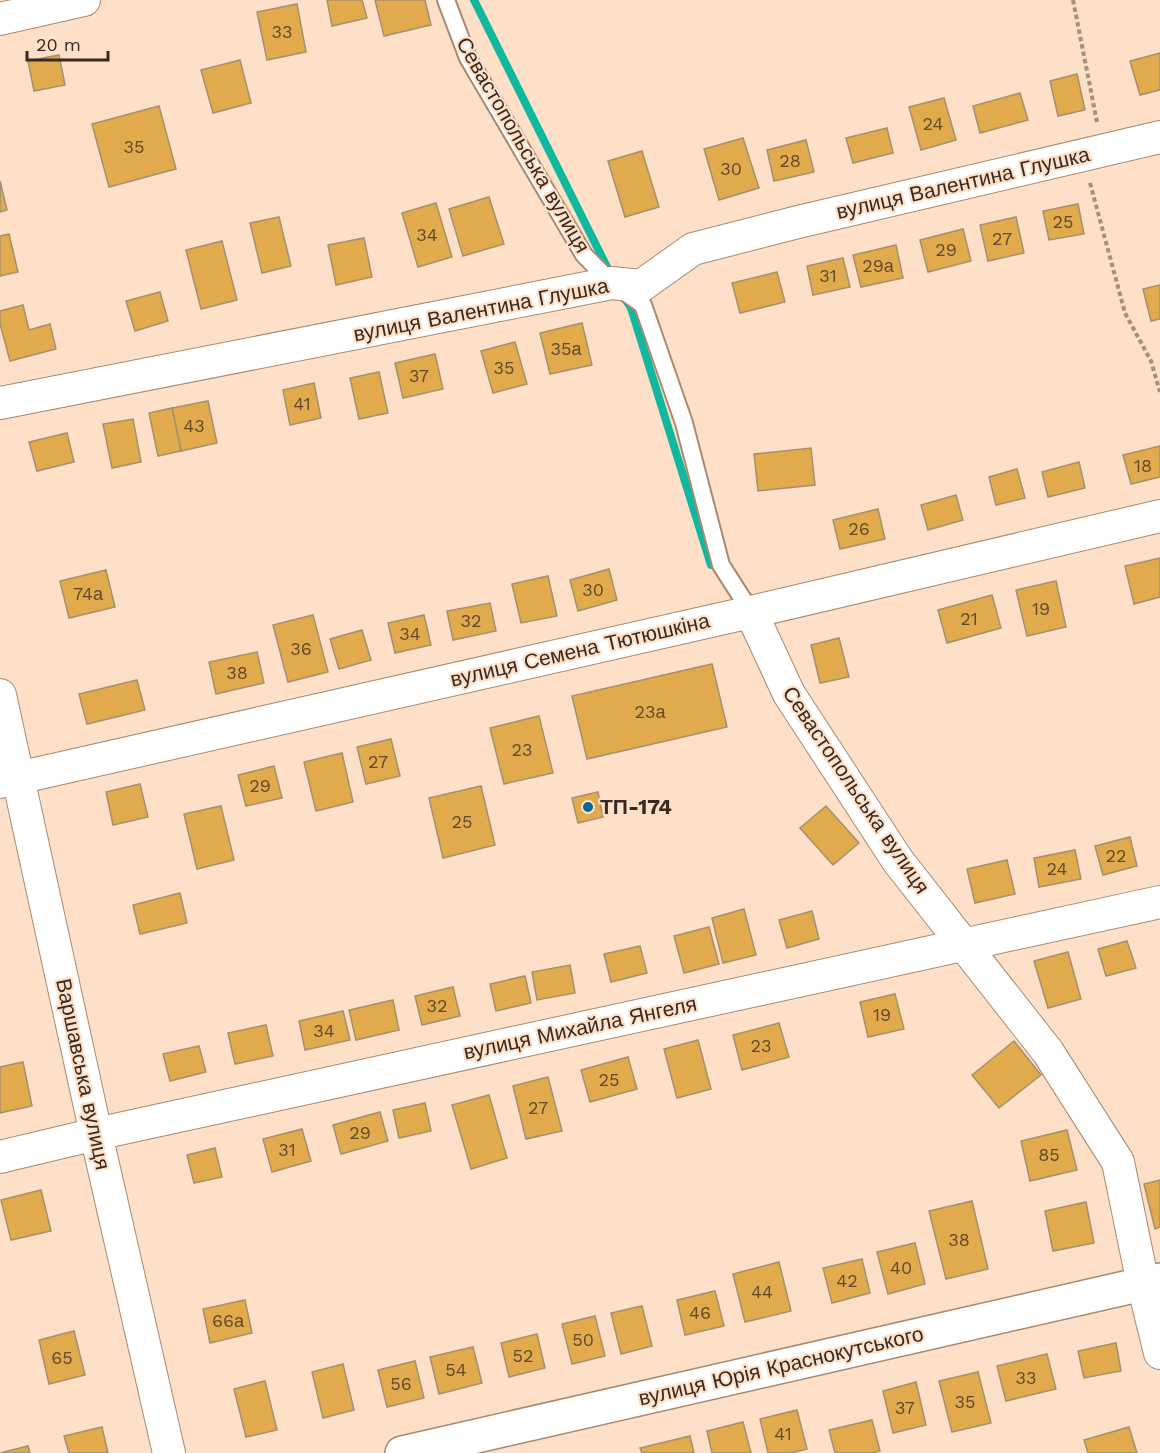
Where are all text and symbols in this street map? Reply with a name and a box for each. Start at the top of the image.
house number: 33 [272,21,293,42]
scale bar [27,24,108,62]
street label: Севастопольська вулиця [451,32,595,257]
text: 20 m [36,34,81,55]
house number: 24 [923,113,943,134]
house number: 35 [124,136,144,157]
street label: вулиця Валентина Глушка [834,141,1092,224]
house number: 28 [779,150,801,171]
house number: 30 [720,158,742,179]
house number: 25 [1053,211,1073,232]
house number: 34 [416,224,438,245]
house number: 27 [992,228,1012,249]
house number: 29 [935,239,957,260]
house number: 29а [862,255,895,276]
house number: 31 [819,265,837,286]
street label: вулиця Валентина Глушка [351,272,611,347]
house number: 35а [551,338,582,359]
house number: 35 [494,357,514,378]
house number: 37 [409,365,429,386]
house number: 41 [293,393,311,414]
house number: 43 [183,415,205,436]
house number: 18 [1134,455,1152,476]
house number: 26 [848,518,870,539]
house number: 30 [582,579,604,600]
house number: 74а [73,583,104,604]
house number: 19 [1032,598,1050,619]
street label: вулиця Семена Тютюшкіна [448,607,712,692]
house number: 21 [960,608,978,629]
house number: 32 [461,610,482,631]
house number: 34 [399,623,421,644]
house number: 36 [290,638,312,659]
house number: 38 [226,662,248,683]
street label: Севастопольська вулиця [778,681,935,898]
house number: 23а [635,701,666,722]
house number: 23 [512,739,533,760]
house number: 27 [368,751,388,772]
house number: 29 [249,775,271,796]
place label: ТП-174 [600,794,672,819]
marker: ТП-174 [581,800,595,814]
house number: 25 [452,811,472,832]
house number: 22 [1106,845,1127,866]
house number: 24 [1047,858,1067,879]
street label: Варшавська вулиця [51,976,116,1172]
street label: вулиця Михайла Янгеля [461,991,699,1064]
house number: 32 [427,995,448,1016]
house number: 19 [873,1004,891,1025]
house number: 34 [313,1020,335,1041]
house number: 23 [751,1035,772,1056]
house number: 25 [599,1069,619,1090]
house number: 27 [528,1097,548,1118]
house number: 29 [349,1122,371,1143]
house number: 31 [278,1139,296,1160]
house number: 85 [1038,1144,1060,1165]
house number: 38 [948,1229,970,1250]
house number: 40 [890,1257,912,1278]
house number: 42 [836,1270,858,1291]
house number: 44 [751,1281,773,1302]
house number: 46 [689,1302,711,1323]
house number: 66а [212,1310,245,1331]
street label: вулиця Юрія Краснокутського [636,1321,926,1410]
house number: 50 [572,1329,594,1350]
house number: 52 [513,1345,533,1366]
house number: 65 [51,1347,73,1368]
house number: 54 [445,1359,467,1380]
house number: 33 [1016,1367,1037,1388]
house number: 56 [390,1373,412,1394]
house number: 35 [955,1391,975,1412]
house number: 37 [895,1397,915,1418]
house number: 41 [774,1423,792,1444]

